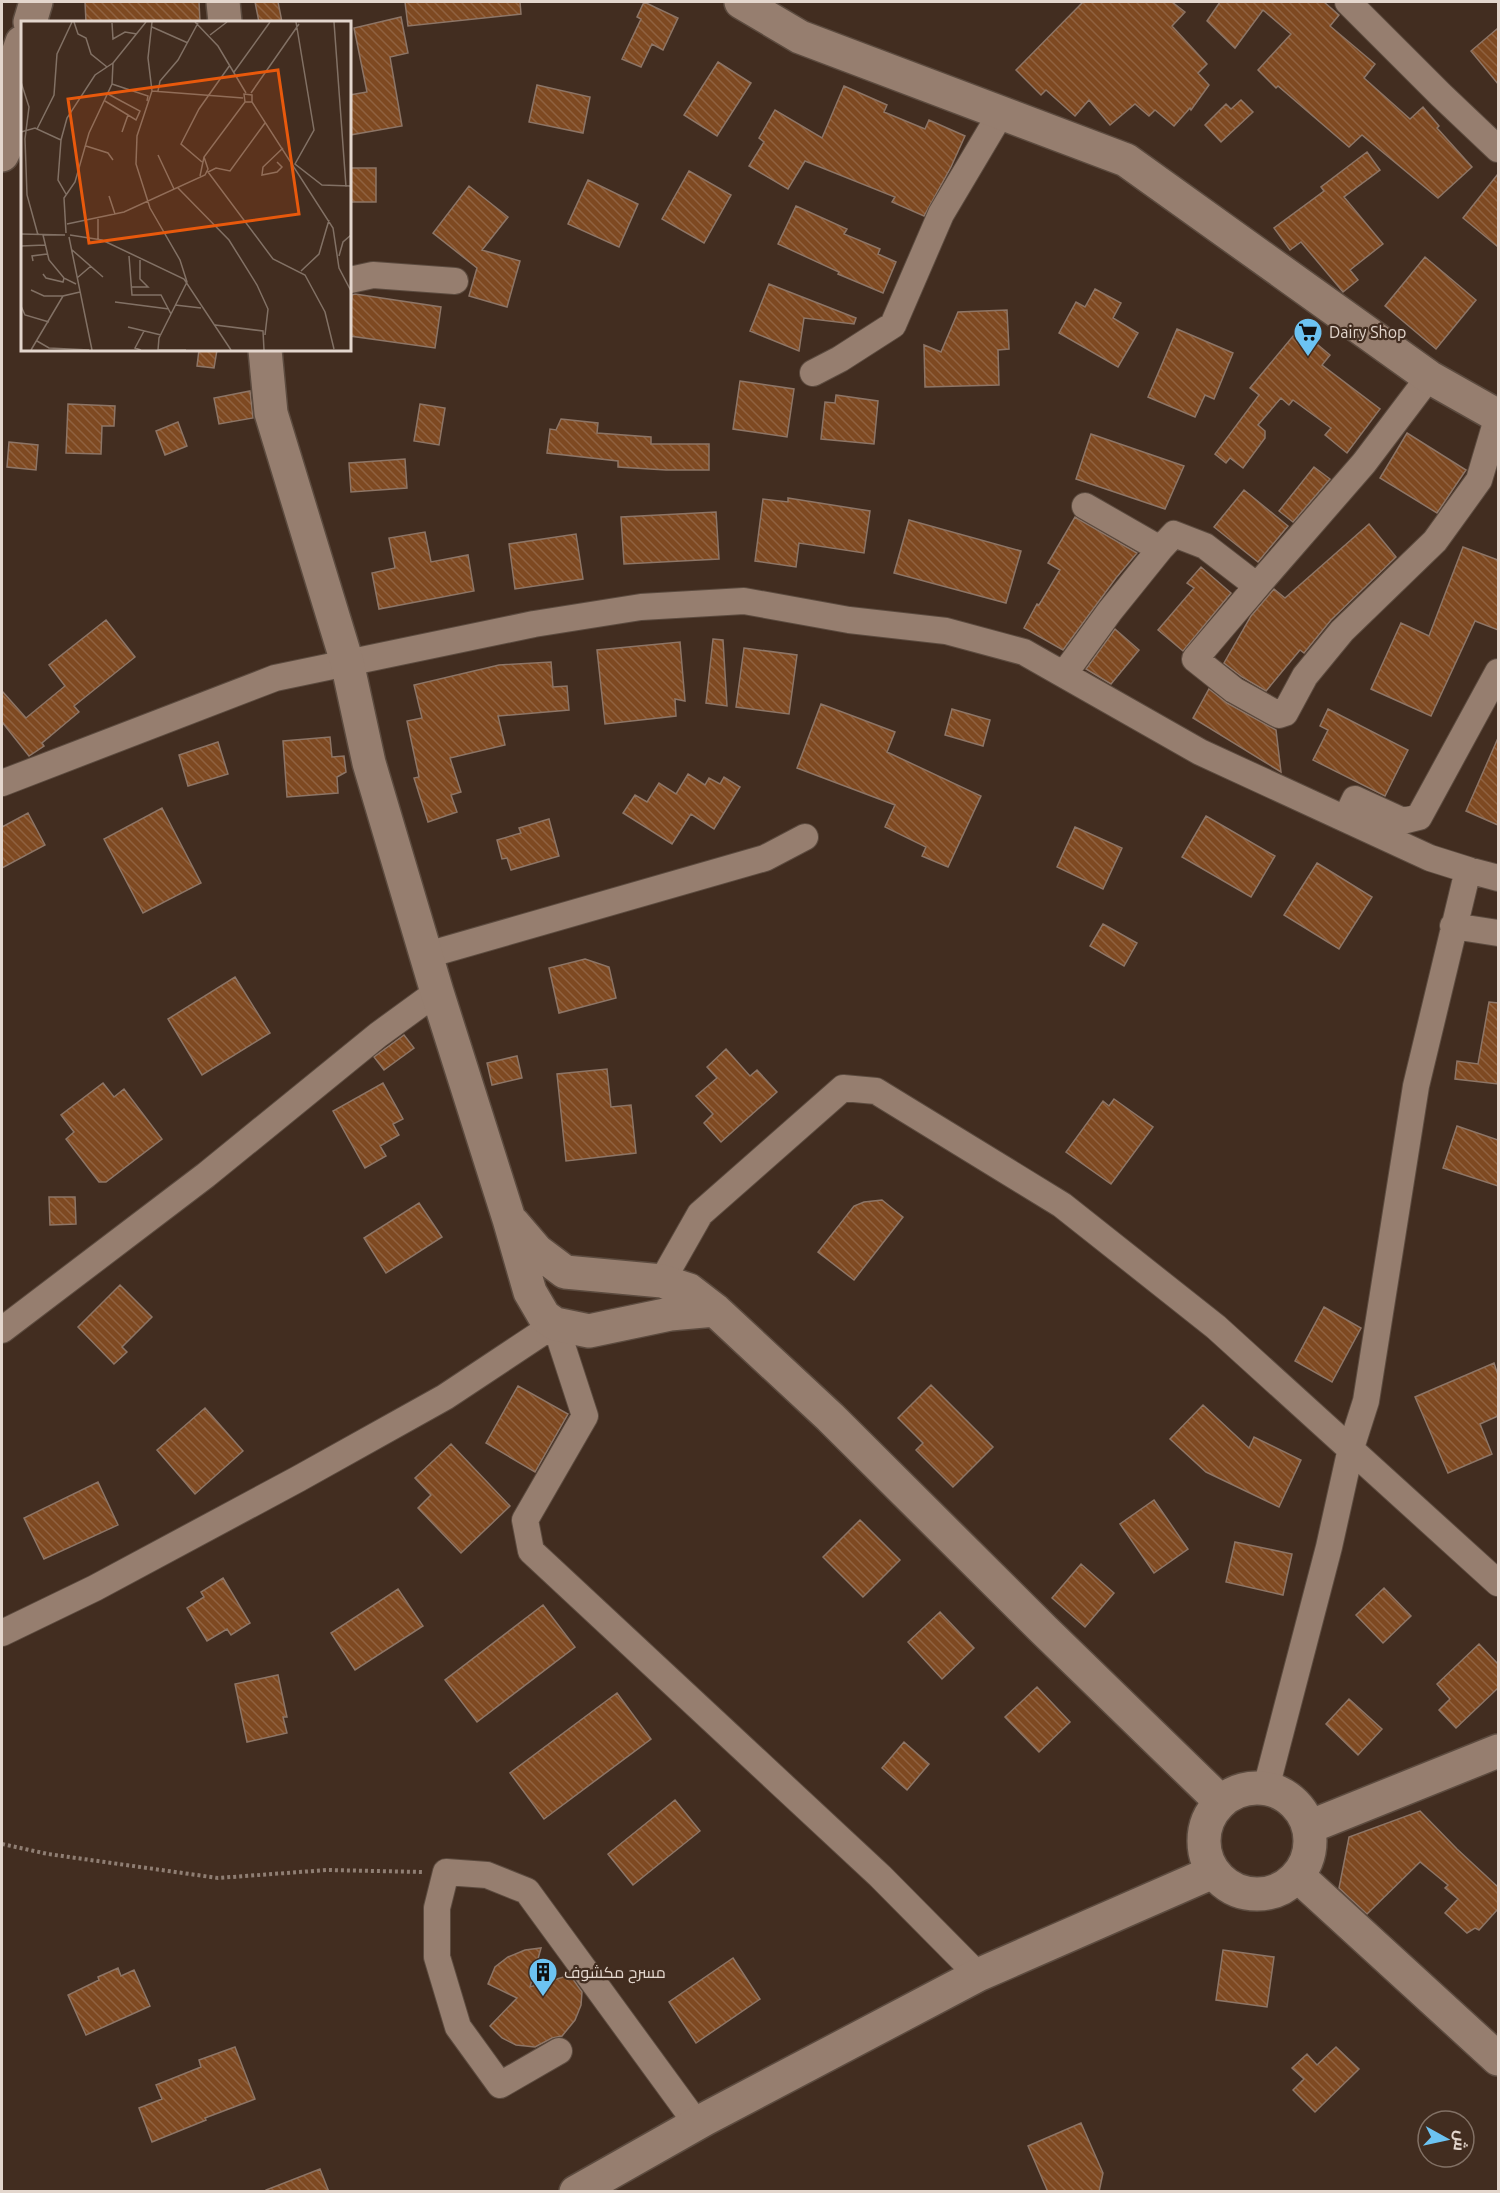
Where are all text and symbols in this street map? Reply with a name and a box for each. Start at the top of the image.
inset map [21,21,351,351]
supermarket icon: Dairy Shop [1292,316,1324,358]
place label: Dairy Shop [1329,323,1406,341]
building icon: مسرح مكشوف [527,1956,559,1998]
place label: مسرح مكشوف [564,1963,666,1984]
north arrow [1416,2109,1476,2169]
text: ش [1450,2130,1471,2153]

